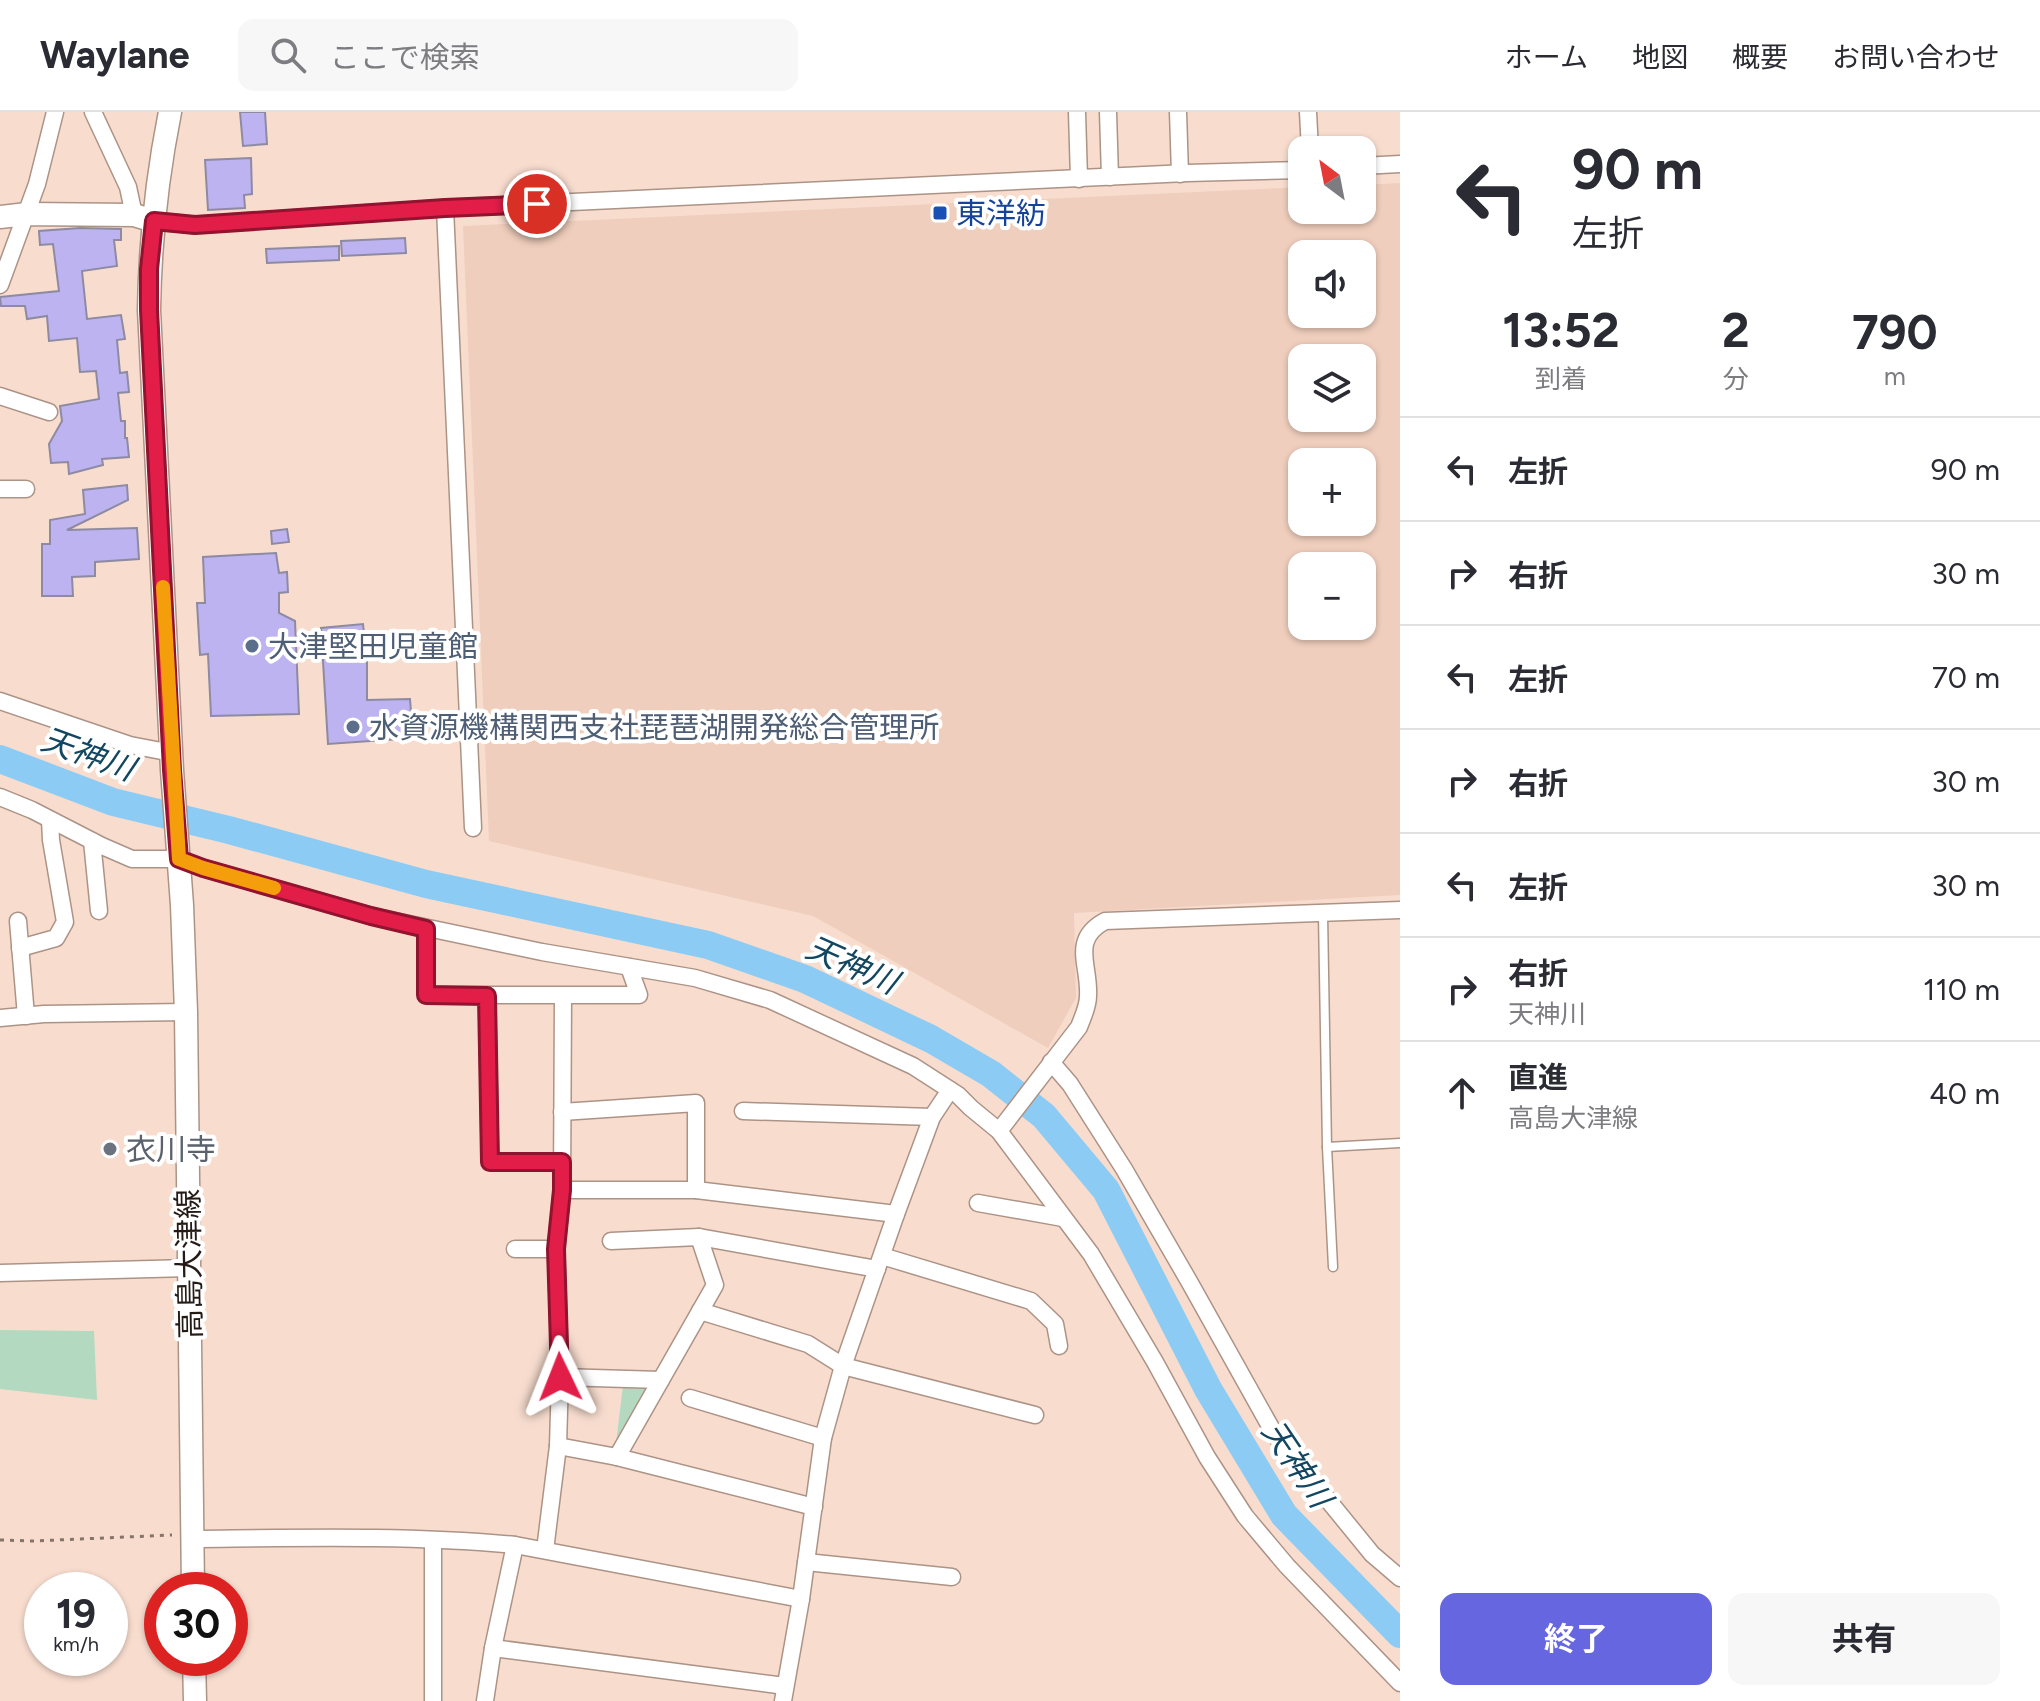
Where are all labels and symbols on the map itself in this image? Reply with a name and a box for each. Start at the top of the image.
north arrow [1288,136,1376,224]
pin [503,170,571,238]
place label: 東洋紡 [956,195,1046,232]
marker: 東洋紡 [931,204,949,222]
place label: 大津堅田児童館 [268,628,478,665]
marker: 大津堅田児童館 [243,637,261,655]
place label: 水資源機構関西支社琵琶湖開発総合管理所 [369,709,939,746]
marker: 水資源機構関西支社琵琶湖開発総合管理所 [344,718,362,736]
water label: 天神川 [36,720,142,789]
water label: 天神川 [800,928,906,1003]
place label: 衣川寺 [126,1131,216,1168]
marker: 衣川寺 [101,1140,119,1158]
street label: 高島大津線 [169,1189,209,1339]
position arrow [518,1335,602,1419]
water label: 天神川 [1254,1414,1341,1517]
speed limit sign: 30 [144,1572,248,1676]

